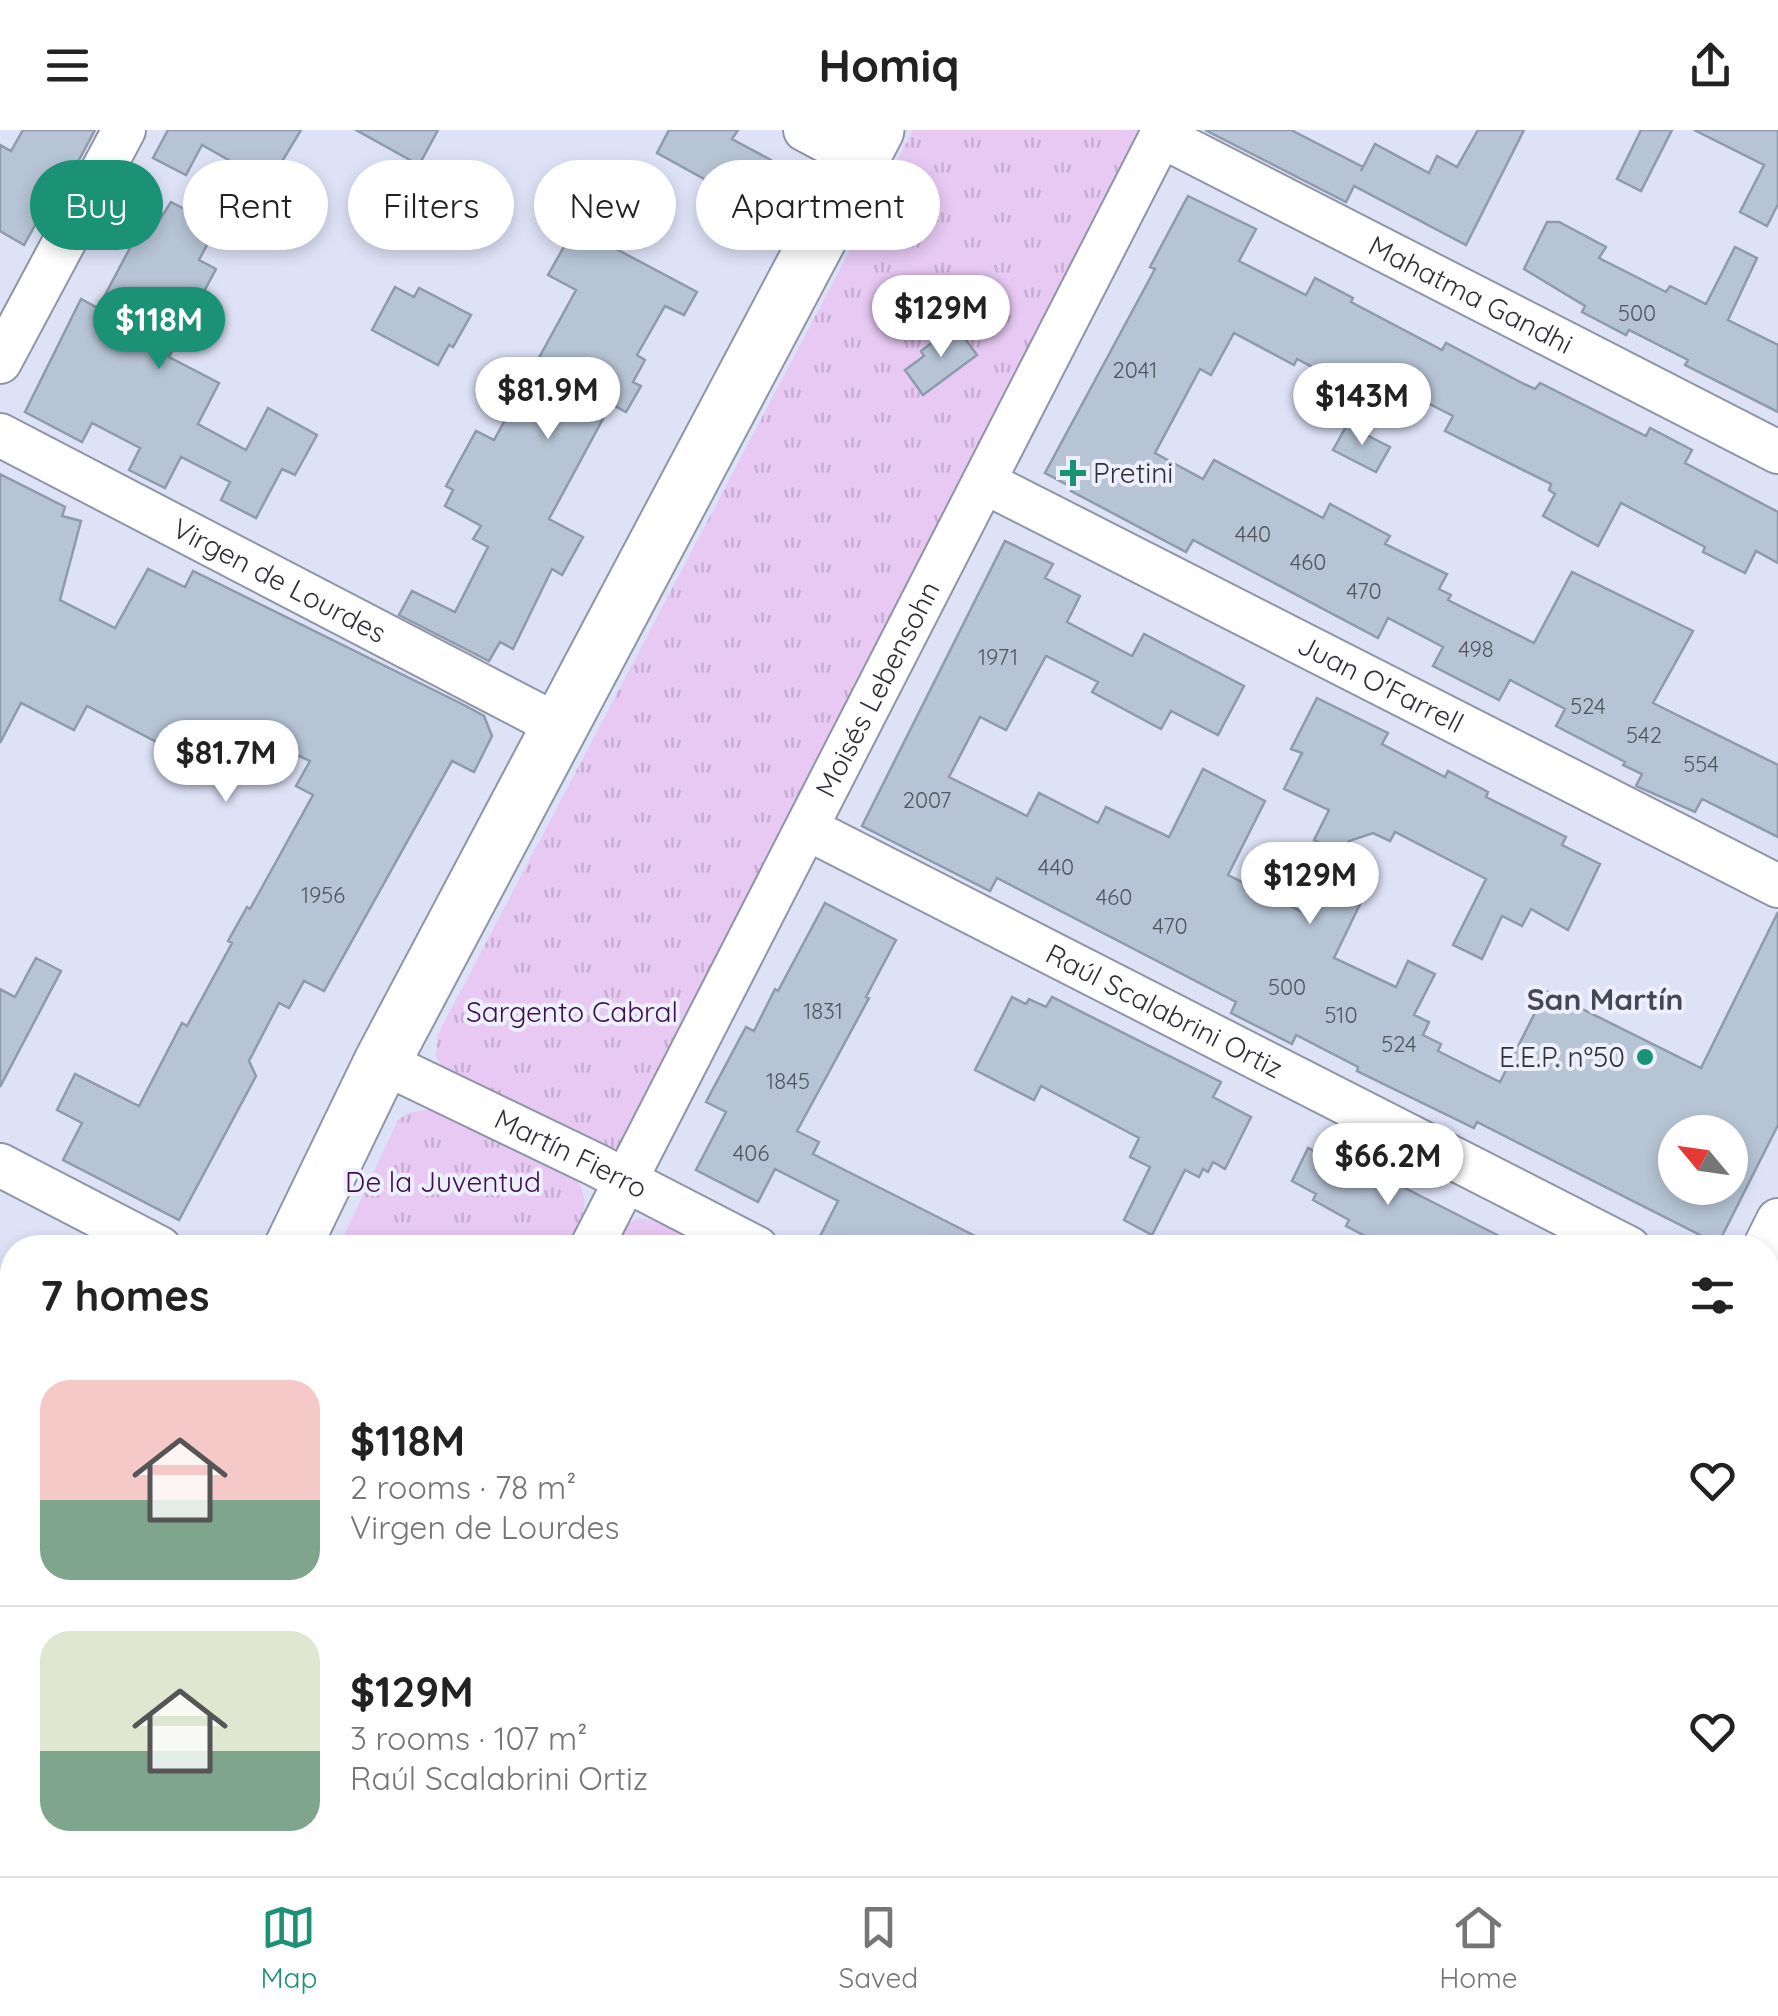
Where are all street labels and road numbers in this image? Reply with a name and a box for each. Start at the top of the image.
street label: Mahatma Gandhi [1363,227,1579,361]
street label: Virgen de Lourdes [167,510,392,650]
street label: Moisés Lebensohn [807,575,947,803]
street label: Juan O'Farrell [1292,627,1470,740]
street label: Raúl Scalabrini Ortiz [1040,935,1289,1085]
street label: Martín Fierro [489,1101,653,1205]

